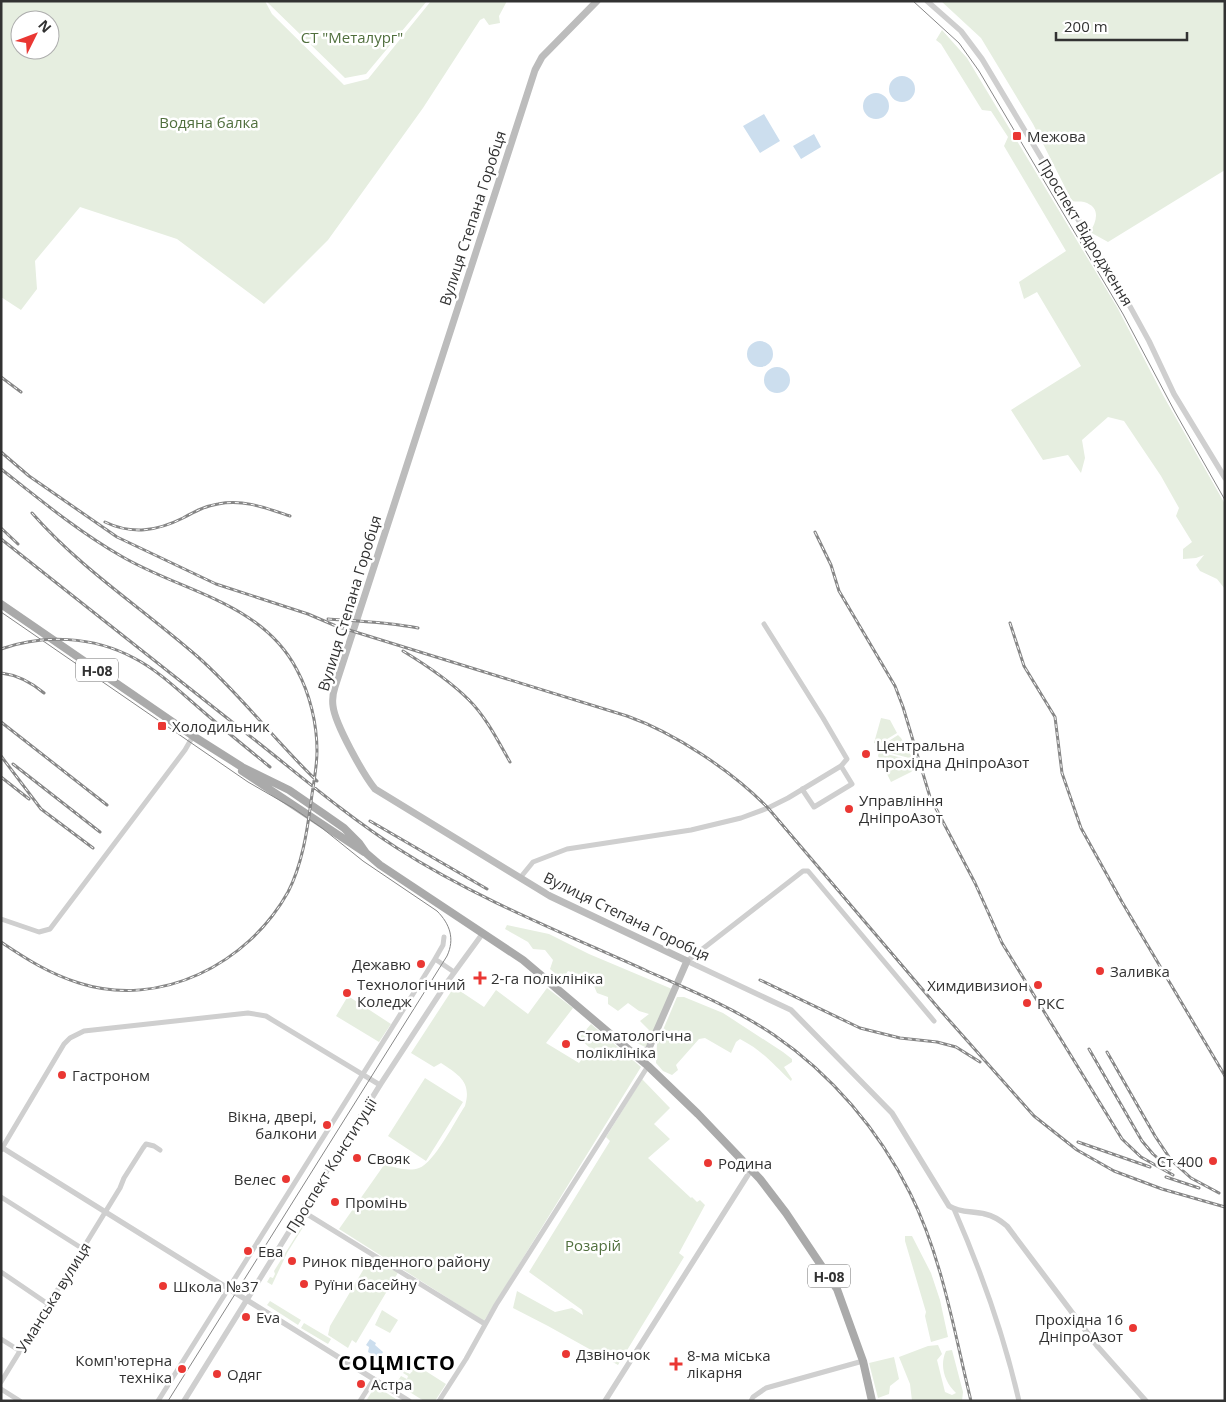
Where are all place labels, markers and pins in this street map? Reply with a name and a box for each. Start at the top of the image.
place label: Межова [1027,126,1086,146]
marker: Межова [1011,130,1023,142]
place label: Холодильник [172,716,270,736]
marker: Холодильник [156,720,168,732]
place label: Центральна прохідна ДніпроАзот [876,735,1029,772]
marker: Центральна прохідна ДніпроАзот [860,748,872,760]
place label: Управління ДніпроАзот [859,790,943,827]
marker: Управління ДніпроАзот [843,803,855,815]
place label: Дежавю [352,954,411,974]
marker: Дежавю [415,958,427,970]
place label: Заливка [1110,961,1170,981]
marker: Заливка [1094,965,1106,977]
place label: 2-га поліклініка [491,968,603,988]
marker: 2-га поліклініка [473,971,487,985]
place label: Технологічний Коледж [357,974,466,1011]
place label: Химдивизион [927,975,1028,995]
marker: Химдивизион [1032,979,1044,991]
marker: Технологічний Коледж [341,987,353,999]
place label: РКС [1037,993,1065,1013]
marker: РКС [1021,997,1033,1009]
place label: Стоматологічна поліклініка [576,1025,692,1062]
marker: Стоматологічна поліклініка [560,1038,572,1050]
place label: Гастроном [72,1065,150,1085]
marker: Гастроном [56,1069,68,1081]
place label: Вікна, двері, балкони [228,1106,317,1143]
marker: Вікна, двері, балкони [321,1119,333,1131]
place label: Свояк [367,1148,410,1168]
place label: Ст 400 [1157,1151,1203,1171]
marker: Свояк [351,1152,363,1164]
place label: Родина [718,1153,772,1173]
marker: Ст 400 [1207,1155,1219,1167]
marker: Родина [702,1157,714,1169]
place label: Велес [234,1169,276,1189]
marker: Велес [280,1173,292,1185]
place label: Промінь [345,1192,407,1212]
marker: Промінь [329,1196,341,1208]
place label: Ева [258,1241,283,1261]
marker: Ева [242,1245,254,1257]
place label: Ринок південного району [302,1251,490,1271]
marker: Ринок південного району [286,1255,298,1267]
place label: Руїни басейну [314,1274,417,1294]
place label: Школа №37 [173,1276,259,1296]
marker: Руїни басейну [298,1278,310,1290]
marker: Школа №37 [157,1280,169,1292]
place label: Eva [256,1307,280,1327]
place label: Прохідна 16 ДніпроАзот [1035,1309,1123,1346]
marker: Eva [240,1311,252,1323]
marker: Прохідна 16 ДніпроАзот [1127,1322,1139,1334]
place label: Дзвіночок [576,1344,651,1364]
place label: 8-ма міська лікарня [687,1345,771,1382]
marker: Дзвіночок [560,1348,572,1360]
place label: Комп'ютерна техніка [75,1350,172,1387]
marker: 8-ма міська лікарня [669,1357,683,1371]
marker: Комп'ютерна техніка [176,1363,188,1375]
place label: Одяг [227,1364,263,1384]
marker: Одяг [211,1368,223,1380]
place label: Астра [371,1374,412,1394]
marker: Астра [355,1378,367,1390]

